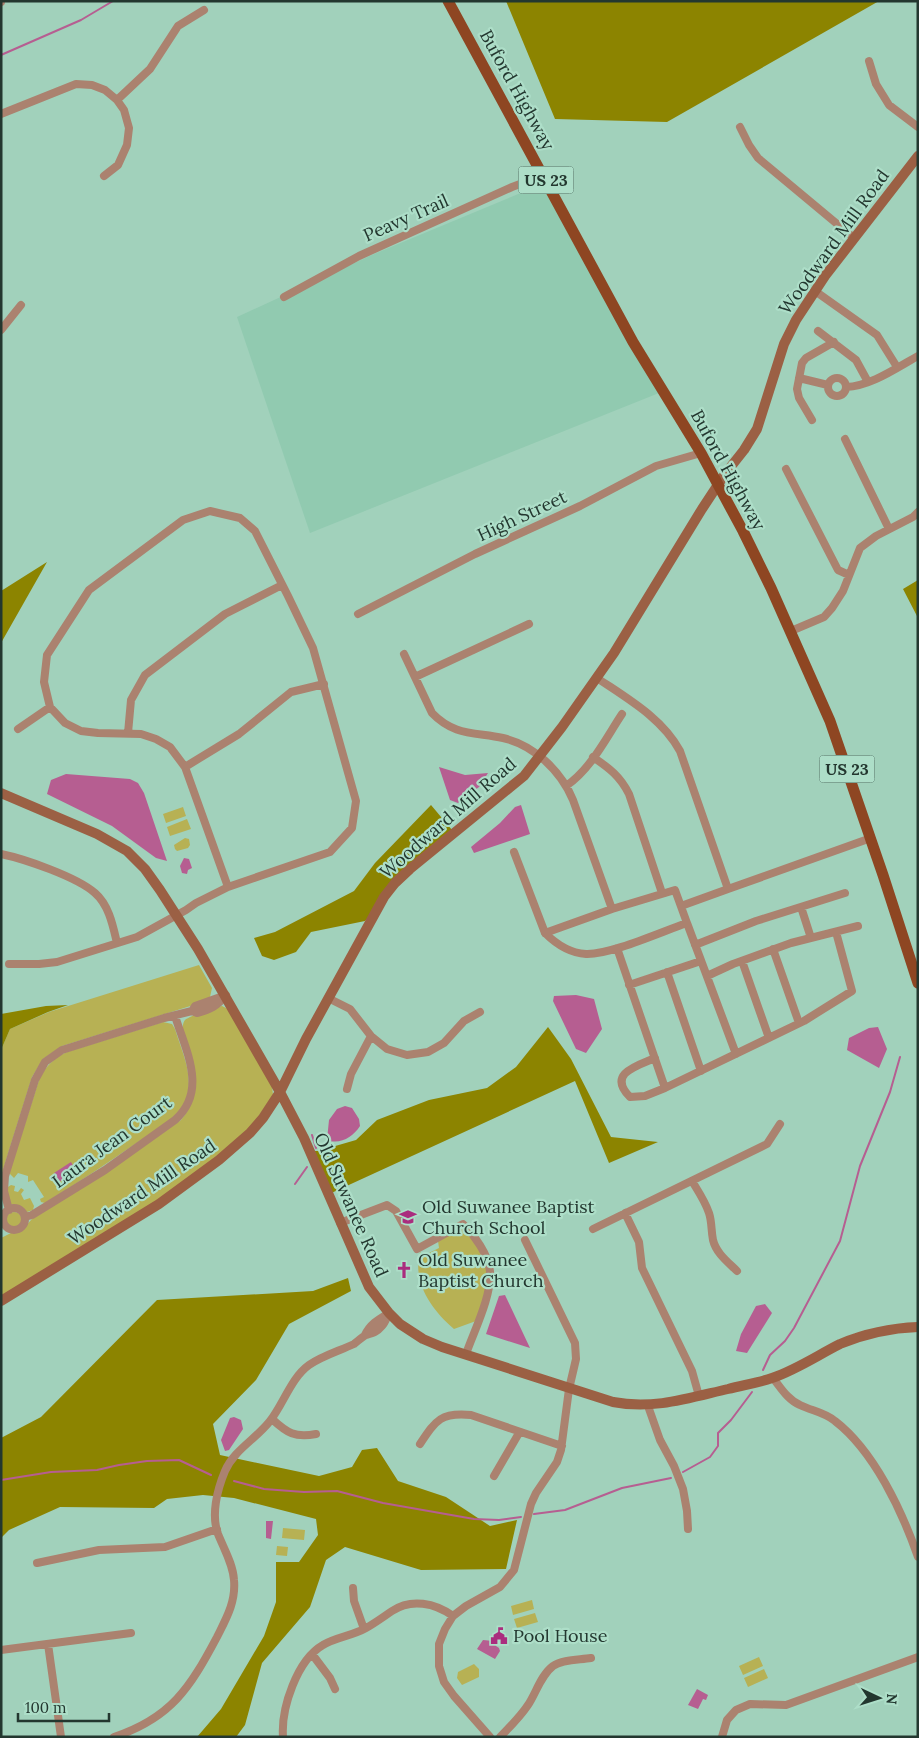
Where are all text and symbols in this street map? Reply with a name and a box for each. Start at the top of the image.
street label: Buford Highway [475,25,560,155]
street label: Woodward Mill Road [773,165,894,319]
road number: US 23 [518,166,574,194]
street label: Peavy Trail [360,188,452,247]
street label: Buford Highway [686,405,771,535]
street label: High Street [473,485,570,546]
street label: Woodward Mill Road [375,752,521,883]
road number: US 23 [820,756,874,782]
street label: Laura Jean Court [47,1090,176,1193]
street label: Old Suwanee Road [309,1129,394,1281]
street label: Woodward Mill Road [63,1133,220,1250]
place label: Old Suwanee Baptist Church School [422,1195,595,1239]
school or university icon: Old Suwanee Baptist Church School [398,1207,418,1227]
place label: Old Suwanee Baptist Church [418,1248,544,1292]
church icon: Old Suwanee Baptist Church [394,1260,414,1280]
place label: Pool House [513,1624,608,1647]
public building icon: Pool House [489,1626,509,1646]
north arrow [854,1673,904,1723]
scale bar [18,1690,109,1722]
text: N [883,1693,901,1705]
text: 100 m [25,1698,66,1717]

